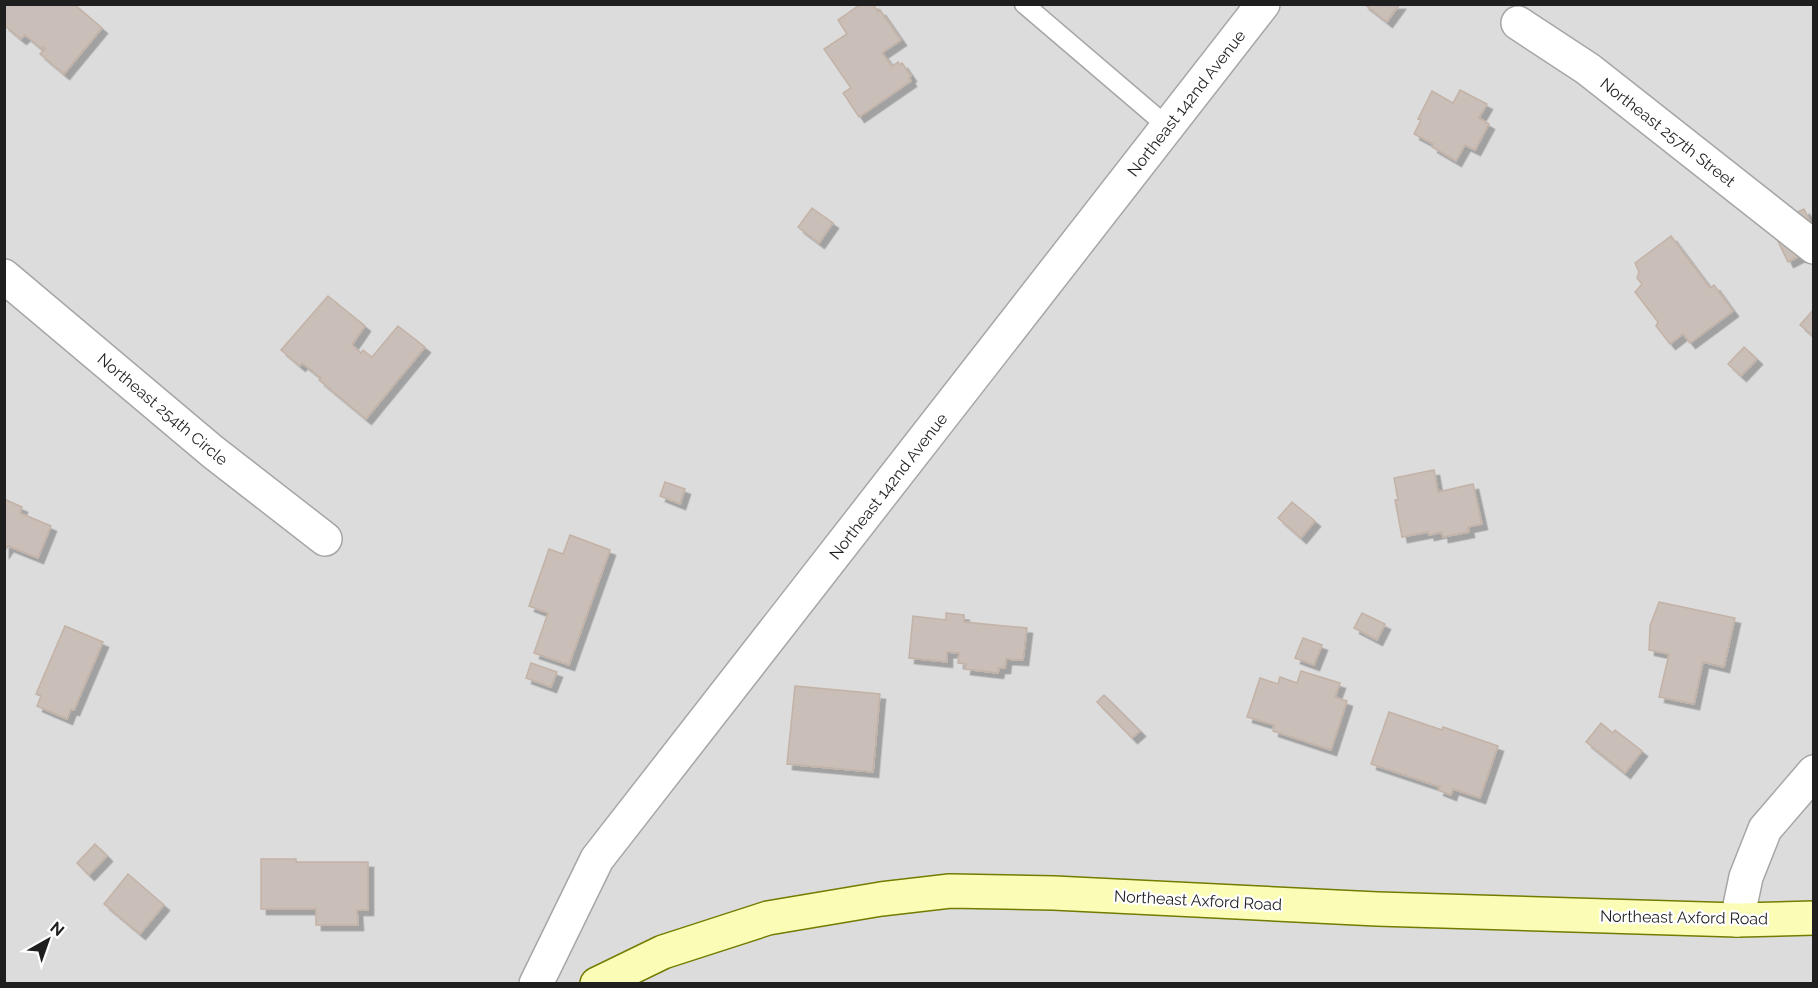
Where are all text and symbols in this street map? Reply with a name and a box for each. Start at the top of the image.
street label: Northeast 142nd Avenue [1123,26,1249,180]
street label: Northeast 257th Street [1596,74,1739,191]
street label: Northeast 254th Circle [94,349,232,469]
street label: Northeast 142nd Avenue [825,409,951,563]
street label: Northeast Axford Road [1114,887,1282,914]
street label: Northeast Axford Road [1600,907,1768,928]
north arrow [18,910,78,970]
text: N [47,918,68,940]

